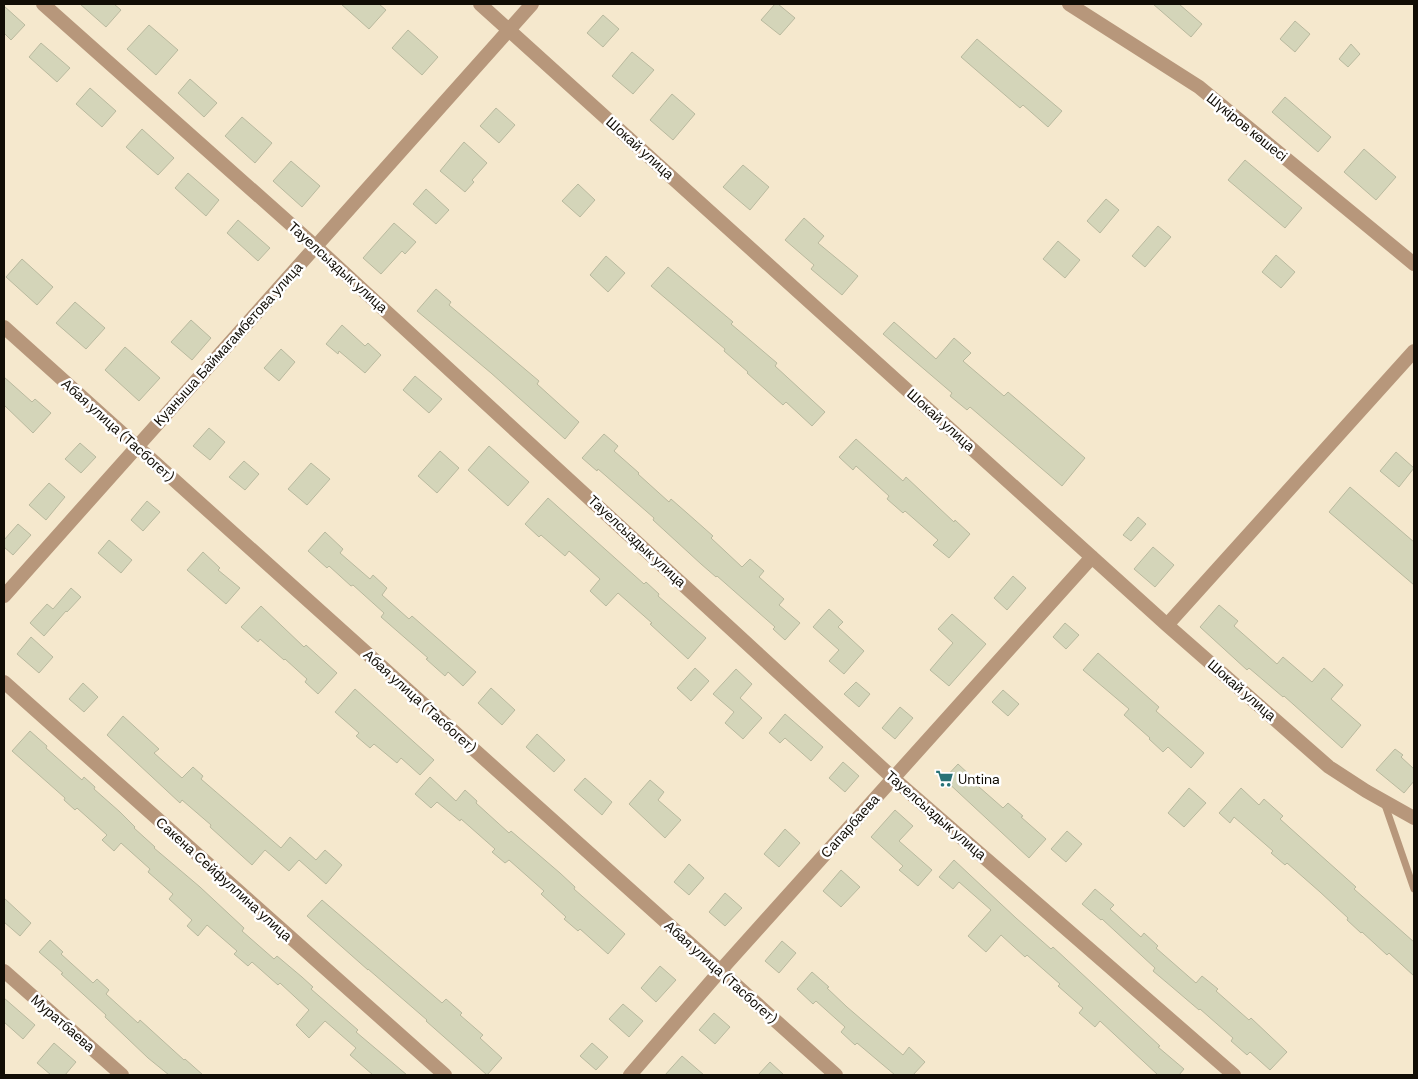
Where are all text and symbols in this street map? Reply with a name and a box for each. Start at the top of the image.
street label: Шүкіров көшесі [1203,89,1291,165]
street label: Шокай улица [602,113,678,183]
street label: Тауелсыздык улица [285,218,392,317]
street label: Куаныша Баймагамбетова улица [150,258,306,430]
street label: Абая улица (Тасбогет) [58,375,178,485]
street label: Шокай улица [903,385,979,455]
street label: Тауелсыздык улица [584,491,690,591]
street label: Абая улица (Тасбогет) [360,646,480,756]
street label: Шокай улица [1204,655,1280,725]
street label: Тауелсыздык улица [882,766,990,864]
supermarket icon: Untina [934,769,954,789]
place label: Untina [958,770,1000,788]
street label: Сапарбаева [817,790,883,862]
street label: Сакена Сейфуллина улица [152,813,296,945]
street label: Абая улица (Тасбогет) [661,917,781,1027]
street label: Муратбаева [27,990,99,1056]

